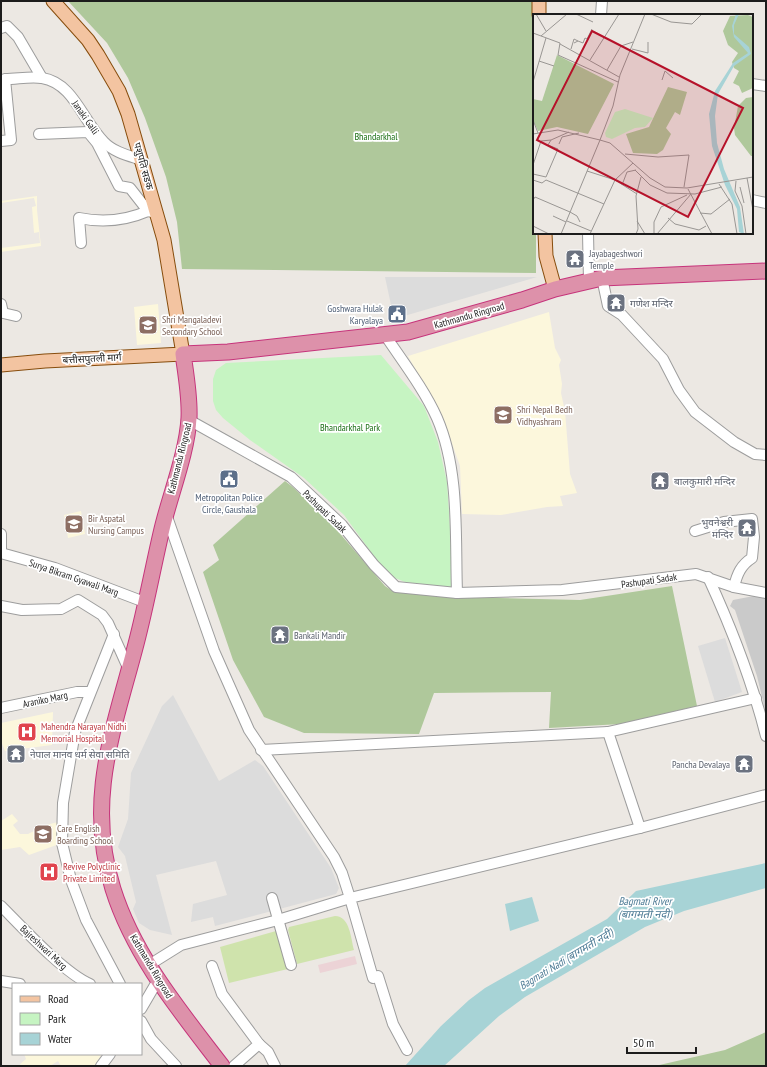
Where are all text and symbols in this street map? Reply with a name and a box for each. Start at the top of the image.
inset map [533,14,753,234]
street label: Janaki Galli [69,97,102,137]
park label: Bhandarkhal [354,130,398,143]
street label: पशुपति सडक [131,141,157,191]
place label: Jayabageshwori Temple [588,247,643,272]
temple icon: Jayabageshwori Temple [564,248,586,270]
temple icon: गणेश मन्दिर [605,292,627,314]
place label: गणेश मन्दिर [630,297,674,310]
street label: Kathmandu Ringroad [432,299,506,332]
place label: Goshwara Hulak Karyalaya [327,302,383,327]
public building icon: Goshwara Hulak Karyalaya [386,303,408,325]
place label: Shri Mangaladevi Secondary School [162,313,223,338]
school or university icon: Shri Mangaladevi Secondary School [137,314,159,336]
street label: बत्तीसपुतली मार्ग [62,350,123,367]
place label: Shri Nepal Bedh Vidhyashram [516,403,573,428]
school or university icon: Shri Nepal Bedh Vidhyashram [492,404,514,426]
street label: Kathmandu Ringroad [164,421,195,495]
park label: Bhandarkhal Park [320,421,380,434]
public building icon: Metropolitan Police Circle, Gaushala [218,468,240,490]
temple icon: बालकुमारी मन्दिर [649,470,671,492]
place label: बालकुमारी मन्दिर [674,475,736,488]
street label: Pashupati Sadak [300,487,349,536]
place label: Metropolitan Police Circle, Gaushala [195,491,263,516]
place label: Bir Aspatal Nursing Campus [88,512,144,537]
school or university icon: Bir Aspatal Nursing Campus [63,513,85,535]
place label: भुवनेश्वरी मन्दिर [701,516,734,541]
temple icon: भुवनेश्वरी मन्दिर [736,517,758,539]
street label: Surya Bikram Gyawali Marg [27,556,120,599]
street label: Pashupati Sadak [620,570,678,591]
temple icon: Bankali Mandir [269,624,291,646]
place label: Bankali Mandir [294,629,346,642]
street label: Araniko Marg [21,688,69,711]
place label: Mahendra Narayan Nidhi Memorial Hospital [41,720,126,745]
hospital icon: Mahendra Narayan Nidhi Memorial Hospital [16,721,38,743]
temple icon: नेपाल मानव धर्म सेवा समिति [5,743,27,765]
place label: नेपाल मानव धर्म सेवा समिति [30,748,130,761]
temple icon: Pancha Devalaya [733,753,755,775]
place label: Pancha Devalaya [672,758,730,771]
place label: Care English Boarding School [57,822,114,847]
school or university icon: Care English Boarding School [32,823,54,845]
place label: Revive Polyclinic Private Limited [63,860,121,885]
hospital icon: Revive Polyclinic Private Limited [38,861,60,883]
water label: Bagmati River (बागमती नदी) [618,894,674,921]
street label: Bajreshwari Marg [17,922,70,973]
water label: Bagmati Nadi (बागमती नदी) [517,925,617,992]
street label: Kathmandu Ringroad [127,932,176,1001]
legend [12,983,142,1055]
text: Road [48,991,68,1006]
text: Park [48,1011,66,1026]
scale bar [627,1029,696,1055]
text: Water [48,1031,73,1046]
text: 50 m [633,1035,654,1050]

